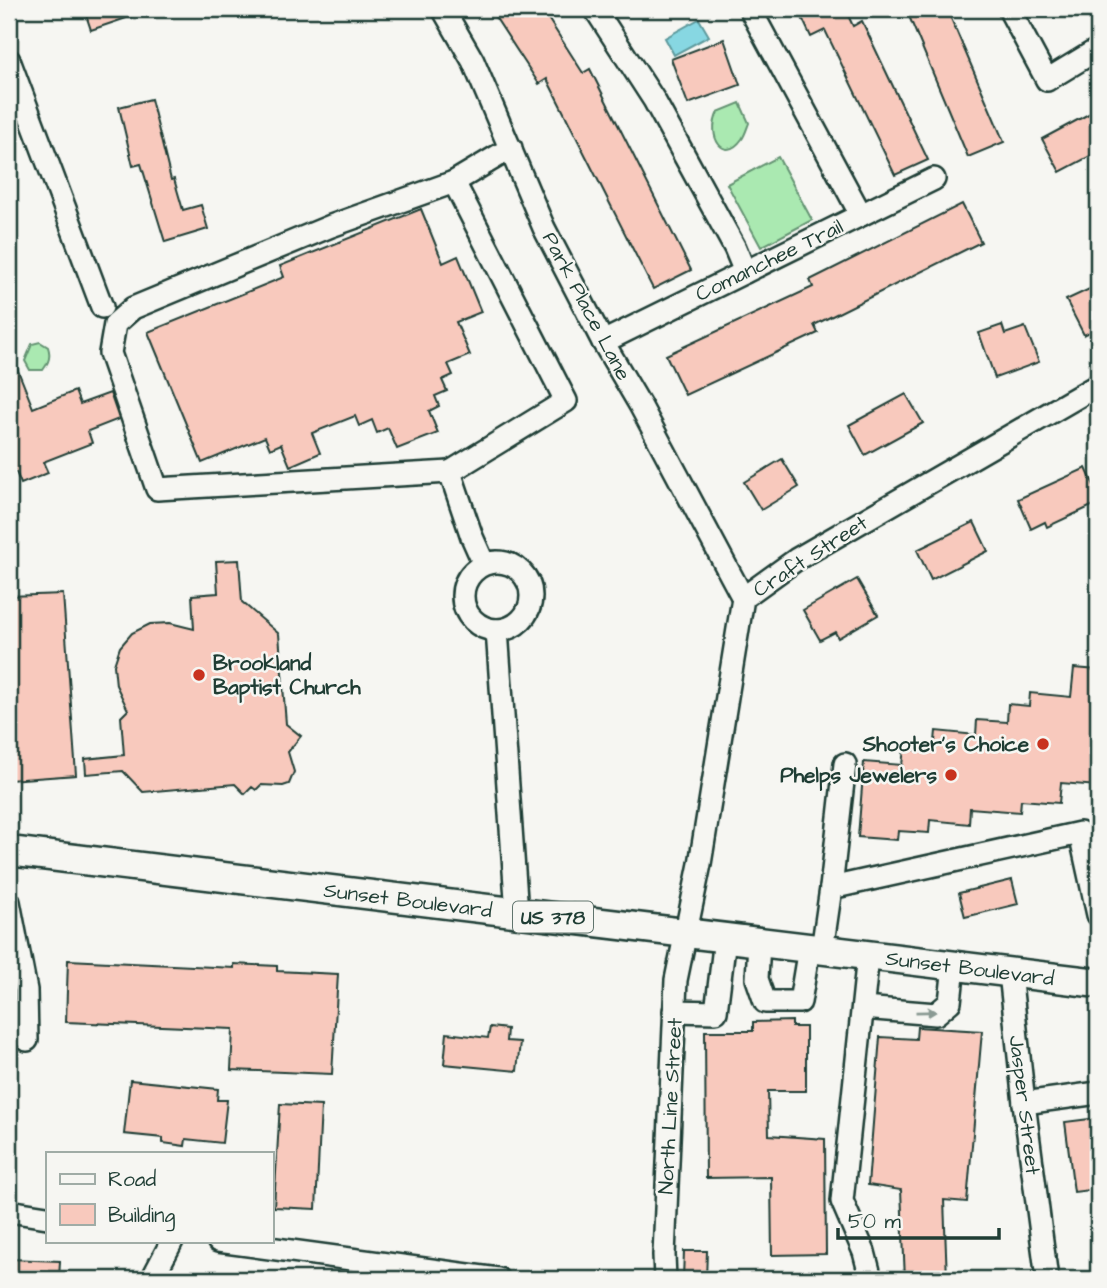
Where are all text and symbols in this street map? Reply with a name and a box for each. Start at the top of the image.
street label: Comanchee Trail [691,212,848,309]
street label: Park Place Lane [535,227,638,386]
street label: Craft Street [747,508,874,604]
place label: Brookland Baptist Church [213,649,361,703]
marker: Brookland Baptist Church [191,667,207,683]
place label: Shooter's Choice [862,730,1030,759]
marker: Shooter's Choice [1035,736,1051,752]
place label: Phelps Jewelers [780,761,937,791]
marker: Phelps Jewelers [943,767,959,783]
street label: Sunset Boulevard [322,876,494,925]
road number: US 378 [513,902,593,932]
street label: Sunset Boulevard [884,944,1056,993]
one-way arrow [915,1006,937,1018]
street label: North Line Street [651,1017,690,1195]
street label: Jasper Street [1001,1034,1047,1177]
legend [46,1152,273,1242]
text: Road [108,1165,156,1194]
scale bar [838,1197,998,1241]
text: Building [108,1201,176,1232]
text: 50 m [848,1207,902,1236]

